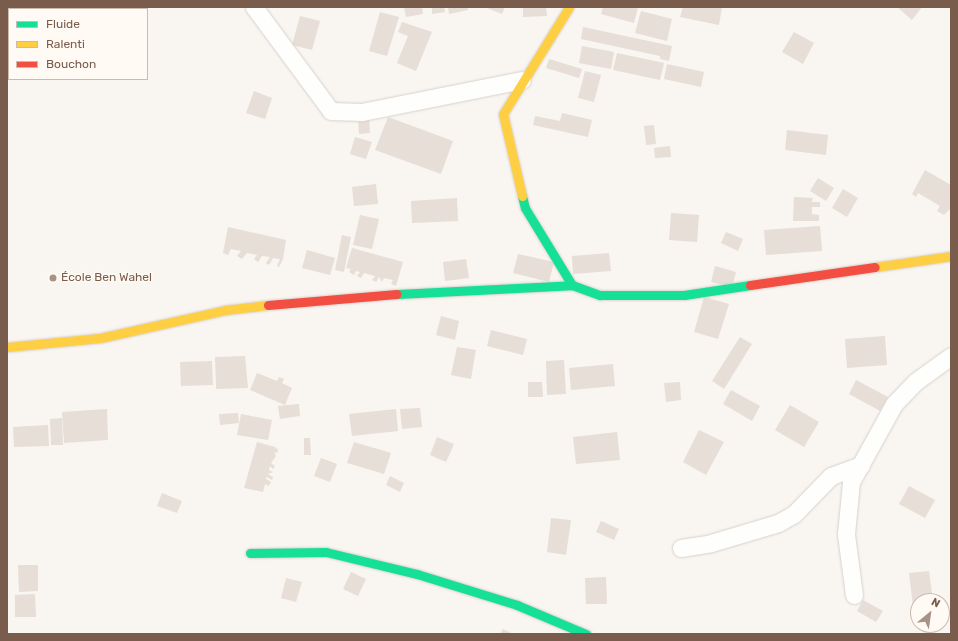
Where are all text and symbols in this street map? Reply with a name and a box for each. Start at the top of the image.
legend [8,8,148,80]
text: Fluide [46,17,80,31]
text: Ralenti [46,37,85,51]
text: Bouchon [46,57,96,71]
place label: École Ben Wahel [61,271,152,285]
marker: École Ben Wahel [48,273,58,283]
north arrow [910,593,950,633]
text: N [929,595,942,611]

